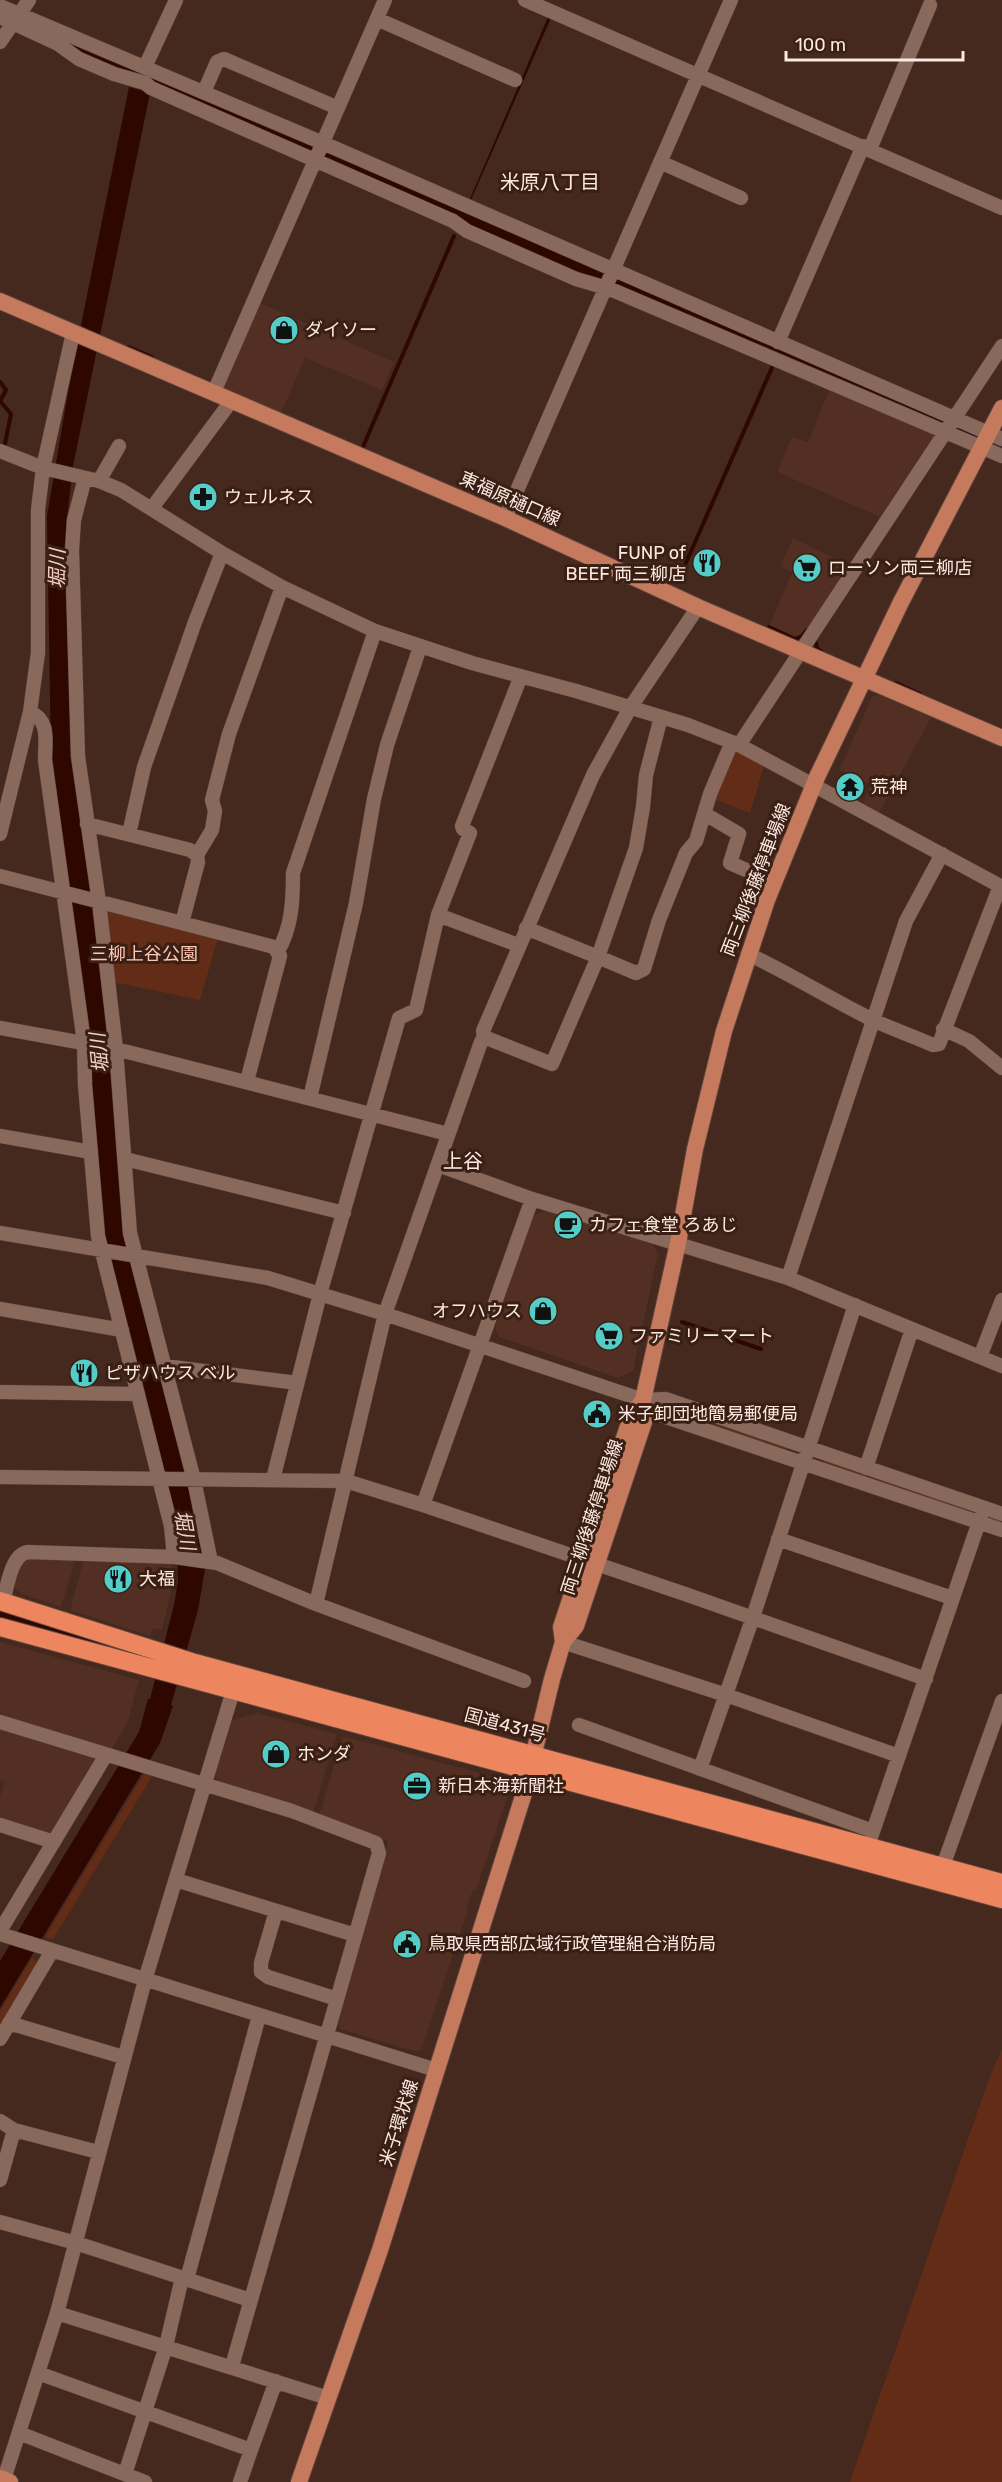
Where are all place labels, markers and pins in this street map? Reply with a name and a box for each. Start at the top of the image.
shop icon: ダイソー [268,314,300,346]
place label: ダイソー [305,319,377,341]
pharmacy icon: ウェルネス [187,481,219,513]
place label: ウェルネス [224,486,314,508]
place label: FUNP of BEEF 両三柳店 [566,542,686,585]
restaurant icon: FUNP of BEEF 両三柳店 [691,547,723,579]
supermarket icon: ローソン両三柳店 [791,552,823,584]
place label: ローソン両三柳店 [828,557,972,579]
temple icon: 荒神 [834,771,866,803]
place label: 荒神 [871,776,907,798]
cafe icon: カフェ食堂 ろあじ [552,1209,584,1241]
place label: カフェ食堂 ろあじ [589,1214,737,1236]
shop icon: オフハウス [527,1295,559,1327]
place label: オフハウス [432,1300,522,1322]
supermarket icon: ファミリーマート [593,1320,625,1352]
place label: ファミリーマート [630,1325,774,1347]
restaurant icon: ピザハウス ベル [68,1357,100,1389]
place label: ピザハウス ベル [105,1362,235,1384]
public building icon: 米子卸団地簡易郵便局 [581,1398,613,1430]
place label: 米子卸団地簡易郵便局 [618,1403,798,1425]
restaurant icon: 大福 [102,1563,134,1595]
place label: 大福 [139,1568,175,1590]
shop icon: ホンダ [260,1738,292,1770]
place label: ホンダ [297,1743,351,1765]
office icon: 新日本海新聞社 [401,1770,433,1802]
place label: 新日本海新聞社 [438,1775,564,1797]
public building icon: 鳥取県西部広域行政管理組合消防局 [391,1928,423,1960]
place label: 鳥取県西部広域行政管理組合消防局 [428,1933,716,1955]

